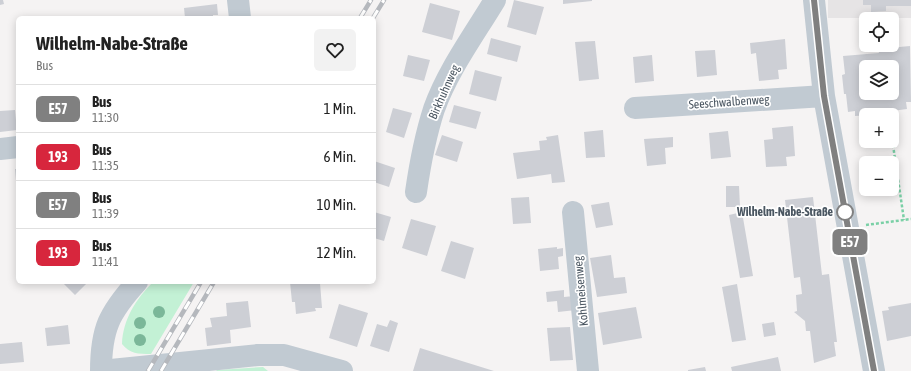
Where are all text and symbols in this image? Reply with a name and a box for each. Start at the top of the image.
map controls [859,12,899,196]
button: locate [859,12,899,52]
button: heart [314,29,356,71]
text: Wilhelm-Nabe-Straße [36,32,188,54]
text: Bus [36,58,53,73]
button: layers [859,60,899,100]
street label: Birkhuhnweg [426,62,463,121]
street label: Seeschwalbenweg [688,92,771,112]
text: Bus [92,93,112,110]
text: 1 Min. [323,100,356,117]
text: E57 [48,101,68,117]
button: + [859,108,899,148]
text: 11:30 [92,110,119,125]
text: Bus [92,141,112,158]
text: 6 Min. [323,148,356,165]
text: 193 [48,149,68,165]
button: − [859,156,899,196]
text: 11:35 [92,158,119,173]
text: Bus [92,189,112,206]
text: 10 Min. [316,196,356,213]
text: E57 [48,197,68,213]
marker: Wilhelm-Nabe-Straße [836,203,854,221]
place label: Wilhelm-Nabe-Straße [736,205,834,219]
text: 11:39 [92,206,119,221]
line badge: E57 [827,229,873,255]
text: E57 [840,234,860,250]
text: Bus [92,237,112,254]
text: 12 Min. [316,244,356,261]
text: 193 [48,245,68,261]
text: 11:41 [92,254,119,269]
street label: Kohlmeisenweg [571,255,591,327]

